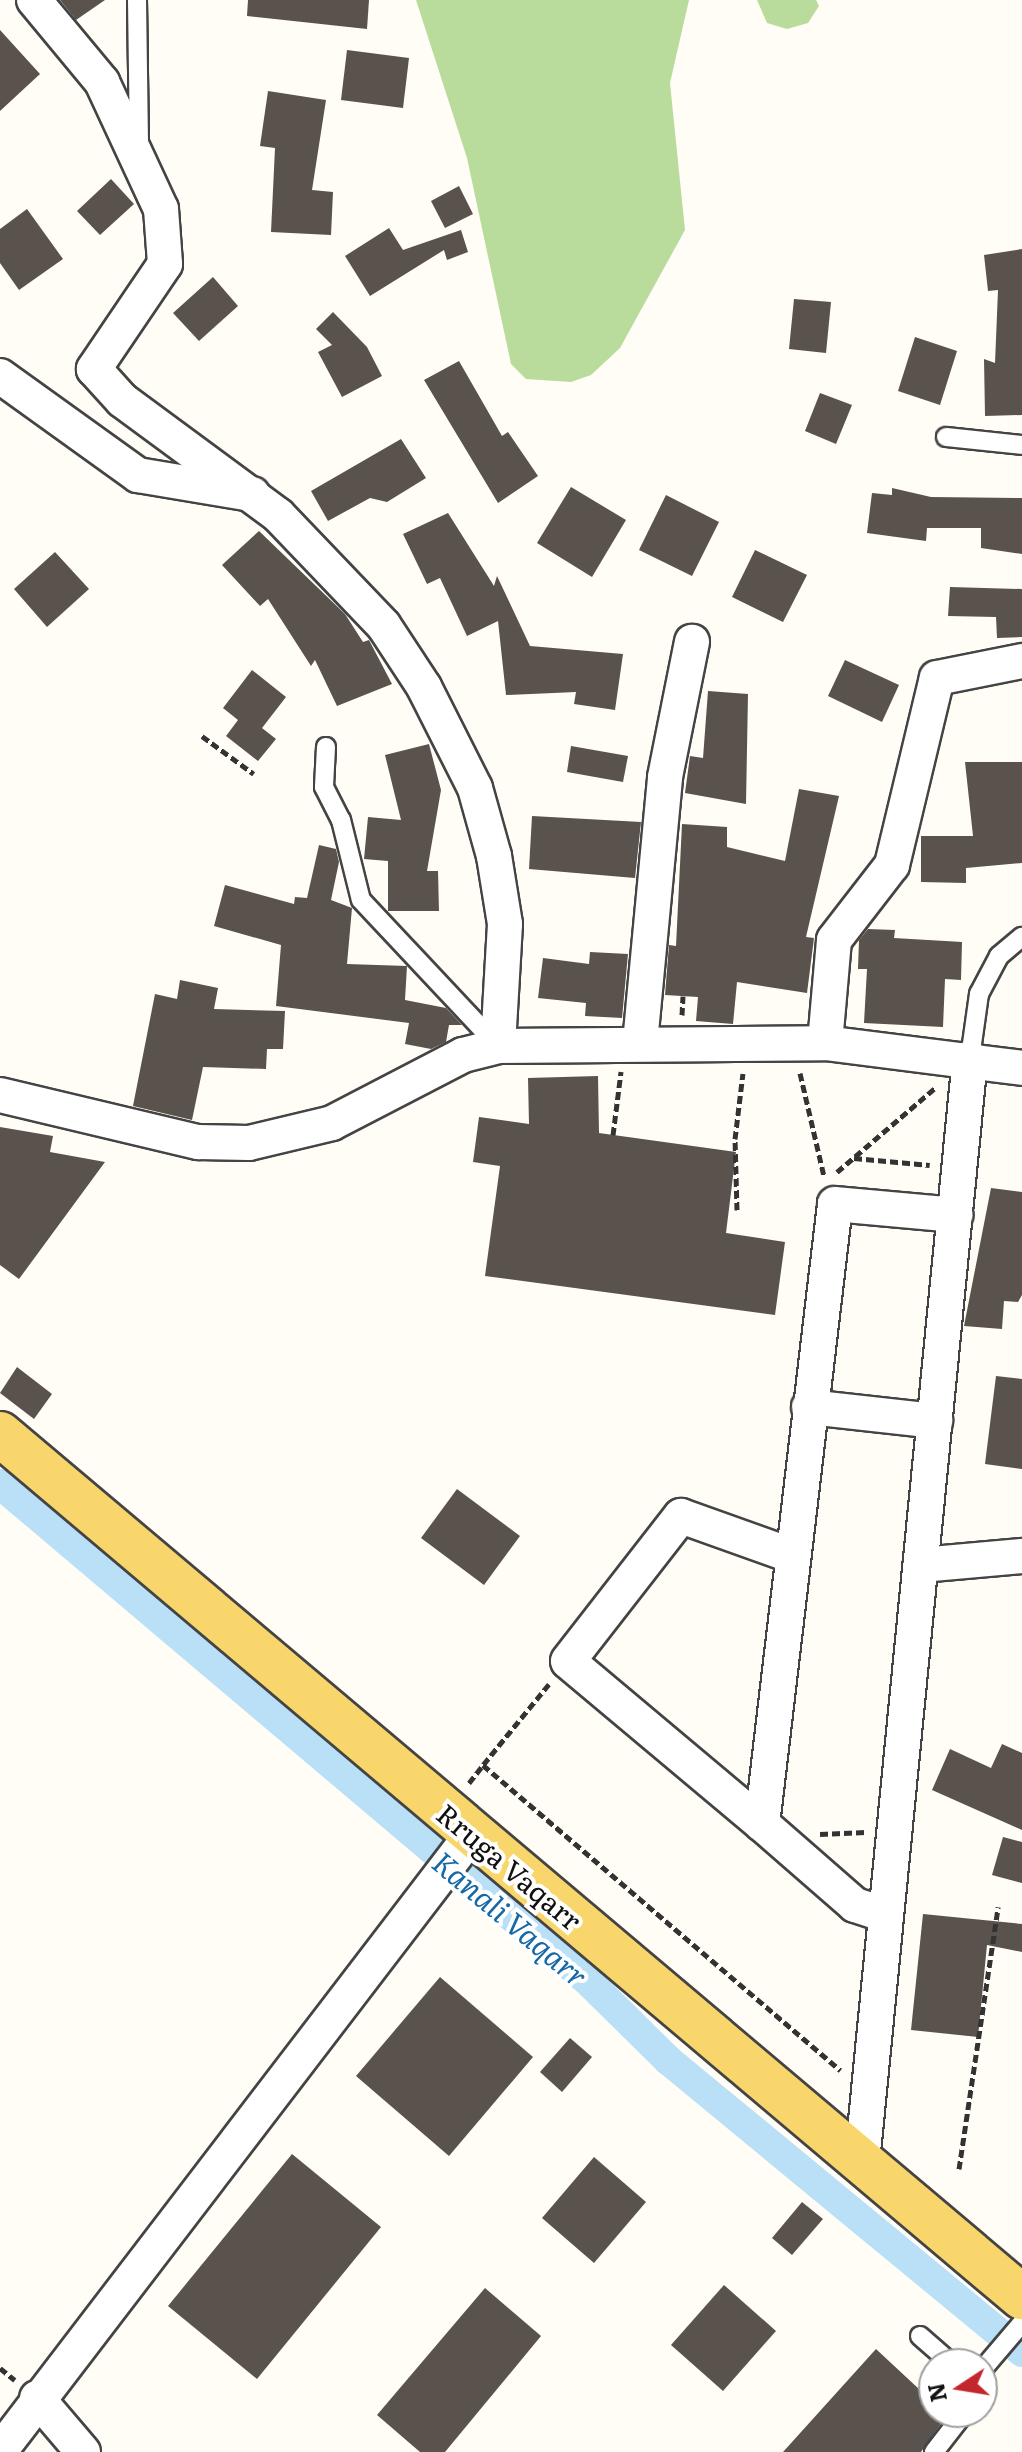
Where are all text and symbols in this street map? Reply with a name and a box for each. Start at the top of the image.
street label: Rruga Vaqarr [431,1796,589,1936]
water label: Kanali Vaqarr [426,1843,596,1993]
north arrow [918,2348,998,2428]
text: N [918,2380,954,2405]

